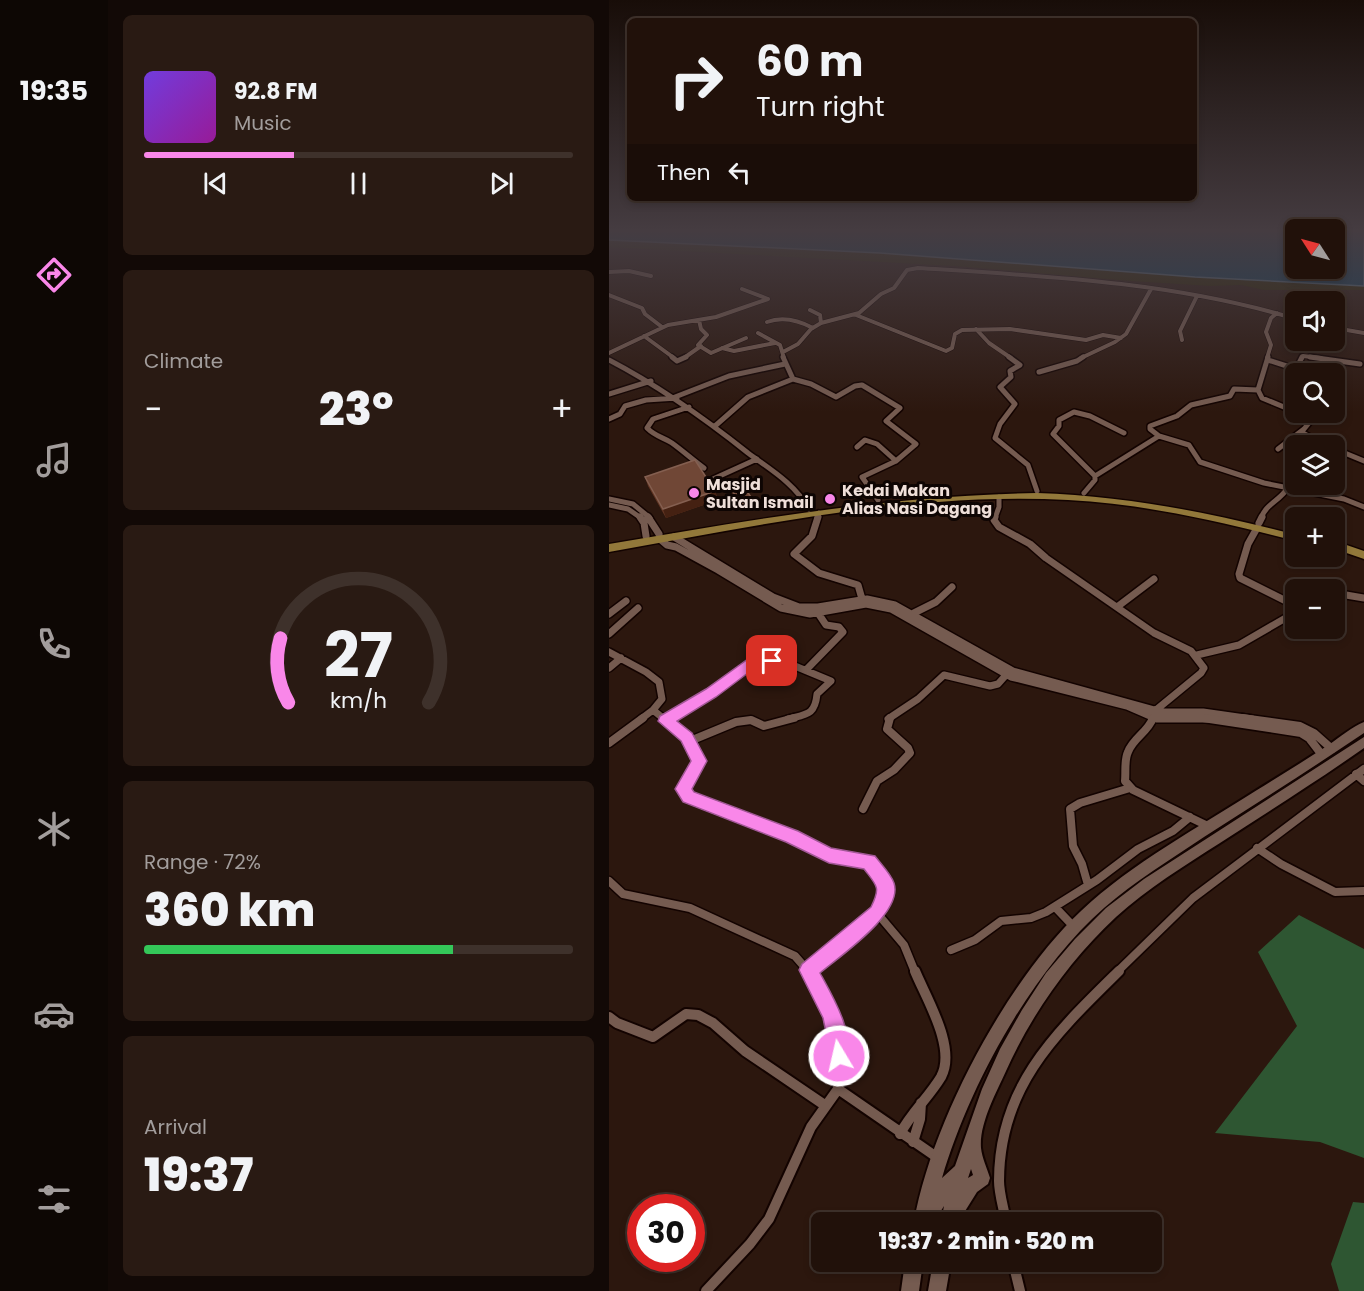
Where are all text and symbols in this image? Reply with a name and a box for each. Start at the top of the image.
text: 60 m [756,32,864,91]
icon: right [657,42,735,120]
text: 19:35 [20,72,88,109]
text: 92.8 FM [234,76,317,107]
text: Turn right [756,88,885,125]
text: Music [234,109,292,137]
icon: left [723,156,756,189]
text: Then [657,157,711,188]
icon: previous [199,167,232,200]
icon: pause [342,167,375,200]
icon: next [485,167,518,200]
north arrow [1285,219,1345,279]
map controls [1285,219,1345,639]
icon: directions [33,254,75,296]
button: sound [1285,291,1345,351]
text: Climate [144,347,223,375]
button: search [1285,363,1345,423]
text: 23° [319,378,394,441]
text: − [144,386,162,433]
text: + [550,386,573,433]
button: layers [1285,435,1345,495]
icon: music [33,439,75,481]
place label: Masjid Sultan Ismail [706,473,814,514]
place label: Kedai Makan Alias Nasi Dagang [842,479,992,520]
marker: Masjid Sultan Ismail [687,486,701,500]
marker: Kedai Makan Alias Nasi Dagang [823,492,837,506]
button: + [1285,507,1345,567]
button: − [1285,579,1345,639]
text: 27 [324,611,393,699]
icon: phone [33,623,75,665]
pin [746,635,797,686]
icon: arrive [755,644,788,677]
text: km/h [330,685,387,716]
icon: climate [33,808,75,850]
text: Range · 72% [144,848,261,876]
text: 360 km [144,879,315,942]
icon: car [33,993,75,1035]
position arrow [807,1024,871,1088]
text: Arrival [144,1113,207,1141]
text: 19:37 [144,1144,253,1207]
icon: filters [33,1178,75,1220]
speed limit sign: 30 [627,1194,705,1272]
text: 19:37 · 2 min · 520 m [879,1226,1094,1257]

